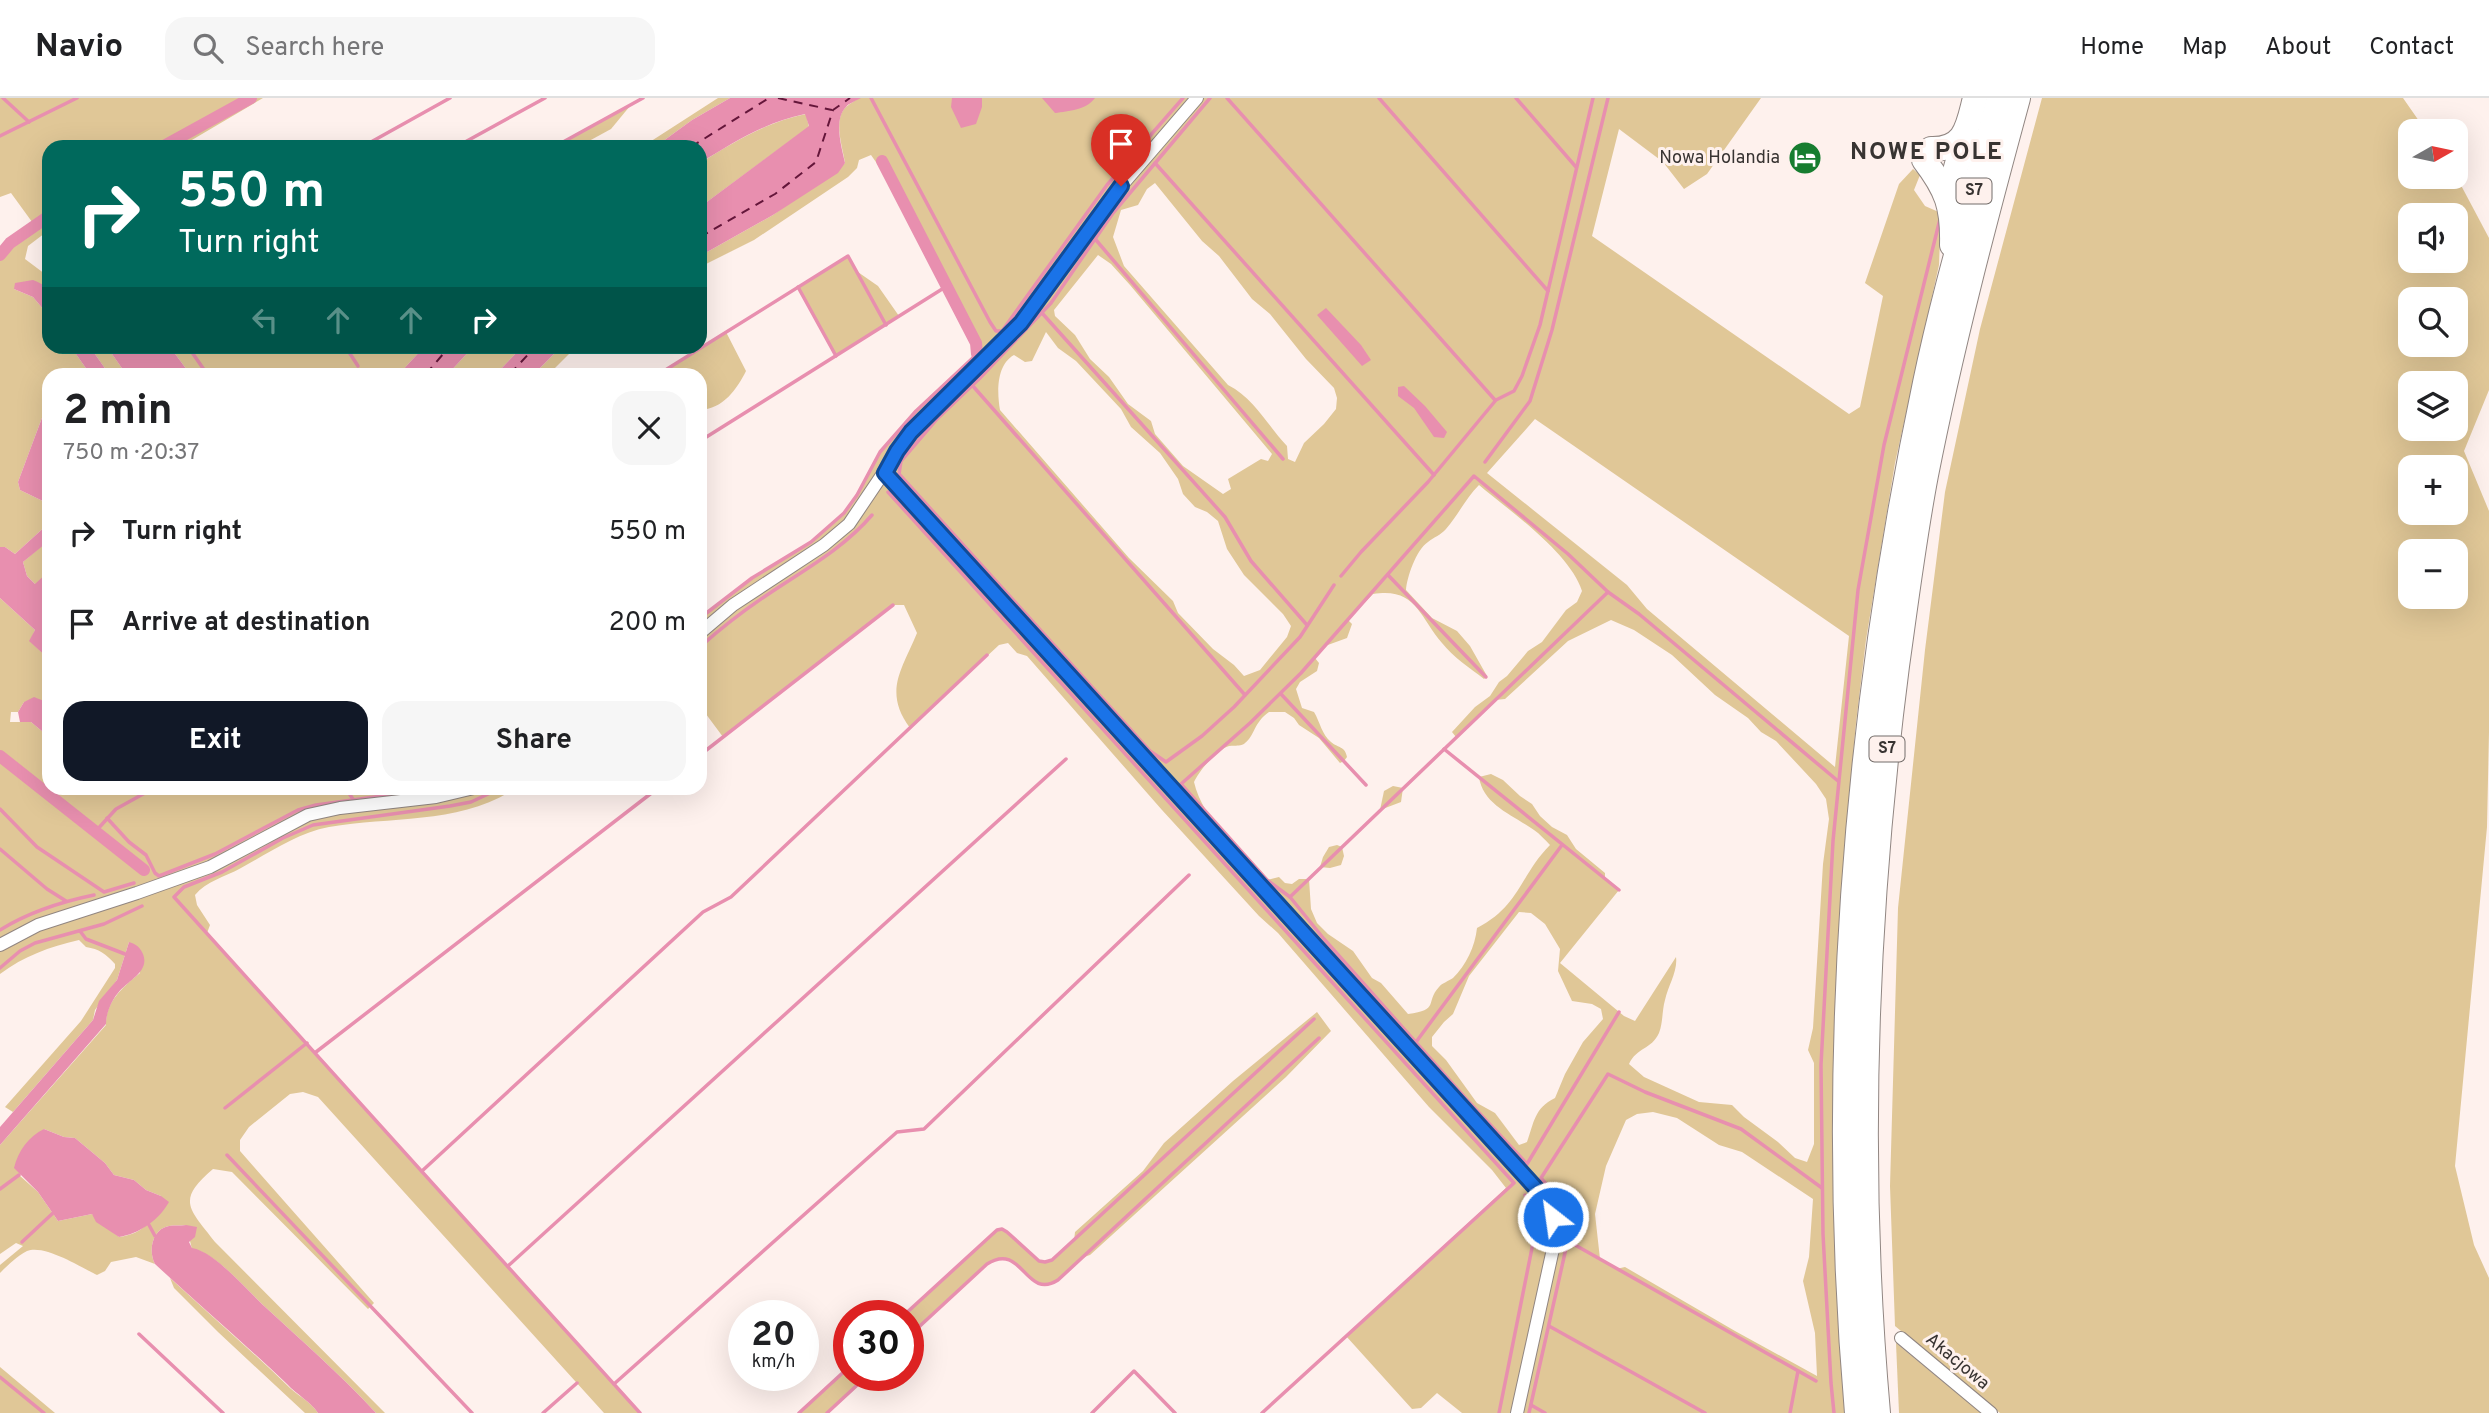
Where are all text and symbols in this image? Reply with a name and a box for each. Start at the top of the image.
search box [165,17,655,80]
text: Navio [35,27,123,69]
icon: search [189,29,227,67]
text: Search here [245,32,384,65]
text: Home [2080,33,2144,63]
text: Map [2182,33,2227,63]
text: About [2265,33,2331,63]
text: Contact [2369,33,2454,63]
pin [1091,114,1151,186]
north arrow [2398,119,2468,189]
map controls [2398,119,2468,609]
icon: arrive [1102,125,1140,163]
district label: NOWE POLE [1850,138,2004,168]
hotel icon: Nowa Holandia [1786,139,1824,177]
place label: Nowa Holandia [1659,147,1780,170]
text: 550 m [178,163,325,225]
icon: right [63,168,154,259]
road number: S7 [1956,178,1992,204]
button: sound [2398,203,2468,273]
text: Turn right [178,224,320,264]
button: search [2398,287,2468,357]
icon: left [246,301,284,339]
icon: ahead [319,301,357,339]
icon: ahead [392,301,430,339]
icon: right [465,301,503,339]
button: layers [2398,371,2468,441]
text: 2 min [63,386,173,439]
button: close [612,391,686,465]
text: 750 m · 20:37 [63,439,199,468]
button: + [2398,455,2468,525]
icon: right [63,514,101,552]
text: Turn right [122,516,242,549]
text: 550 m [609,516,686,549]
button: − [2398,539,2468,609]
icon: arrive [63,605,101,643]
text: Arrive at destination [122,607,370,640]
text: 200 m [609,607,686,640]
button: Exit [63,701,368,781]
button: Share [382,701,686,781]
road number: S7 [1870,736,1904,762]
position arrow [1516,1180,1590,1254]
speed limit sign: 30 [833,1300,924,1391]
text: 20 [751,1314,796,1358]
street label: Akacjowa [1920,1329,1994,1395]
text: km/h [752,1351,795,1374]

